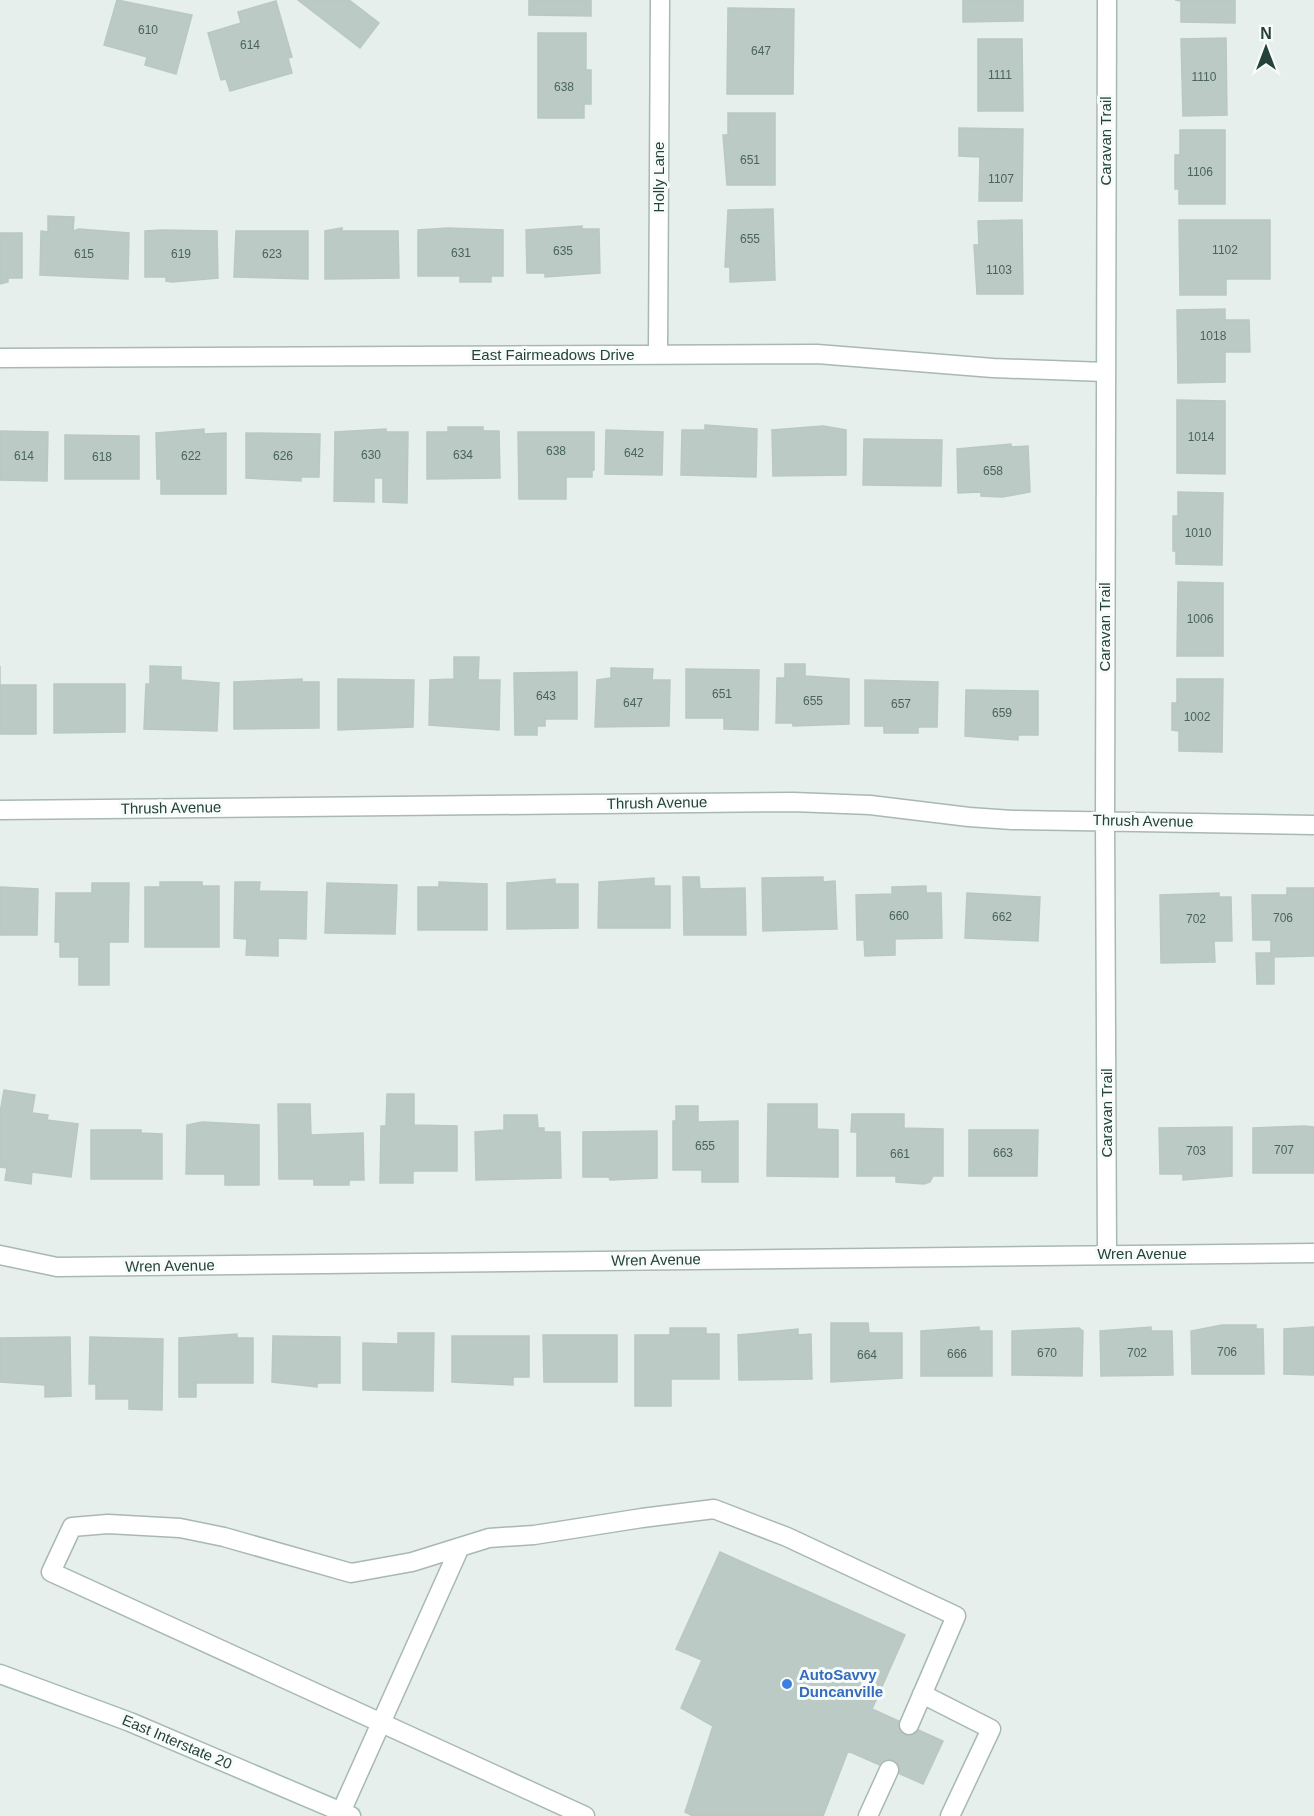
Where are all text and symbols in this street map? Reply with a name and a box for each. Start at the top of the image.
north arrow [1236,18,1296,78]
house number: 610 [138,23,158,37]
text: N [1260,25,1272,42]
house number: 614 [240,38,260,52]
house number: 647 [751,44,771,58]
house number: 1111 [988,68,1012,82]
house number: 1110 [1192,70,1217,84]
house number: 638 [554,80,574,94]
street label: Caravan Trail [1097,96,1114,186]
street label: Holly Lane [650,142,667,212]
house number: 651 [740,153,760,167]
house number: 1106 [1187,165,1213,179]
house number: 1107 [988,172,1014,186]
house number: 655 [740,232,760,246]
house number: 1102 [1212,243,1238,257]
house number: 635 [553,244,573,258]
house number: 631 [451,246,471,260]
house number: 615 [74,247,94,261]
house number: 619 [171,247,191,261]
house number: 623 [262,247,282,261]
house number: 1103 [986,263,1012,277]
house number: 1018 [1200,329,1227,343]
street label: East Fairmeadows Drive [471,346,635,363]
house number: 1014 [1188,430,1215,444]
house number: 638 [546,444,566,458]
house number: 642 [624,446,644,460]
house number: 630 [361,448,381,462]
house number: 634 [453,448,473,462]
house number: 614 [14,449,34,463]
house number: 622 [181,449,201,463]
house number: 626 [273,449,293,463]
house number: 618 [92,450,112,464]
house number: 658 [983,464,1003,478]
house number: 1010 [1185,526,1212,540]
street label: Caravan Trail [1096,582,1113,672]
house number: 1006 [1187,612,1214,626]
house number: 651 [712,687,732,701]
house number: 643 [536,689,556,703]
house number: 655 [803,694,823,708]
house number: 647 [623,696,643,710]
house number: 657 [891,697,911,711]
house number: 659 [992,706,1012,720]
house number: 1002 [1184,710,1211,724]
street label: Thrush Avenue [607,793,707,812]
street label: Thrush Avenue [121,798,221,817]
street label: Thrush Avenue [1093,811,1193,830]
house number: 660 [889,909,909,923]
house number: 662 [992,910,1012,924]
house number: 706 [1273,911,1293,925]
house number: 702 [1186,912,1206,926]
street label: Caravan Trail [1098,1068,1115,1158]
house number: 655 [695,1139,715,1153]
house number: 707 [1274,1143,1294,1157]
house number: 703 [1186,1144,1206,1158]
house number: 663 [993,1146,1013,1160]
house number: 661 [890,1147,910,1161]
street label: Wren Avenue [1097,1245,1187,1262]
street label: Wren Avenue [611,1250,701,1269]
street label: Wren Avenue [125,1256,215,1275]
house number: 706 [1217,1345,1237,1359]
house number: 670 [1037,1346,1057,1360]
house number: 702 [1127,1346,1147,1360]
house number: 666 [947,1347,967,1361]
house number: 664 [857,1348,877,1362]
place label: AutoSavvy Duncanville [799,1666,883,1700]
marker: AutoSavvy Duncanville [780,1677,794,1691]
street label: East Interstate 20 [120,1711,235,1772]

